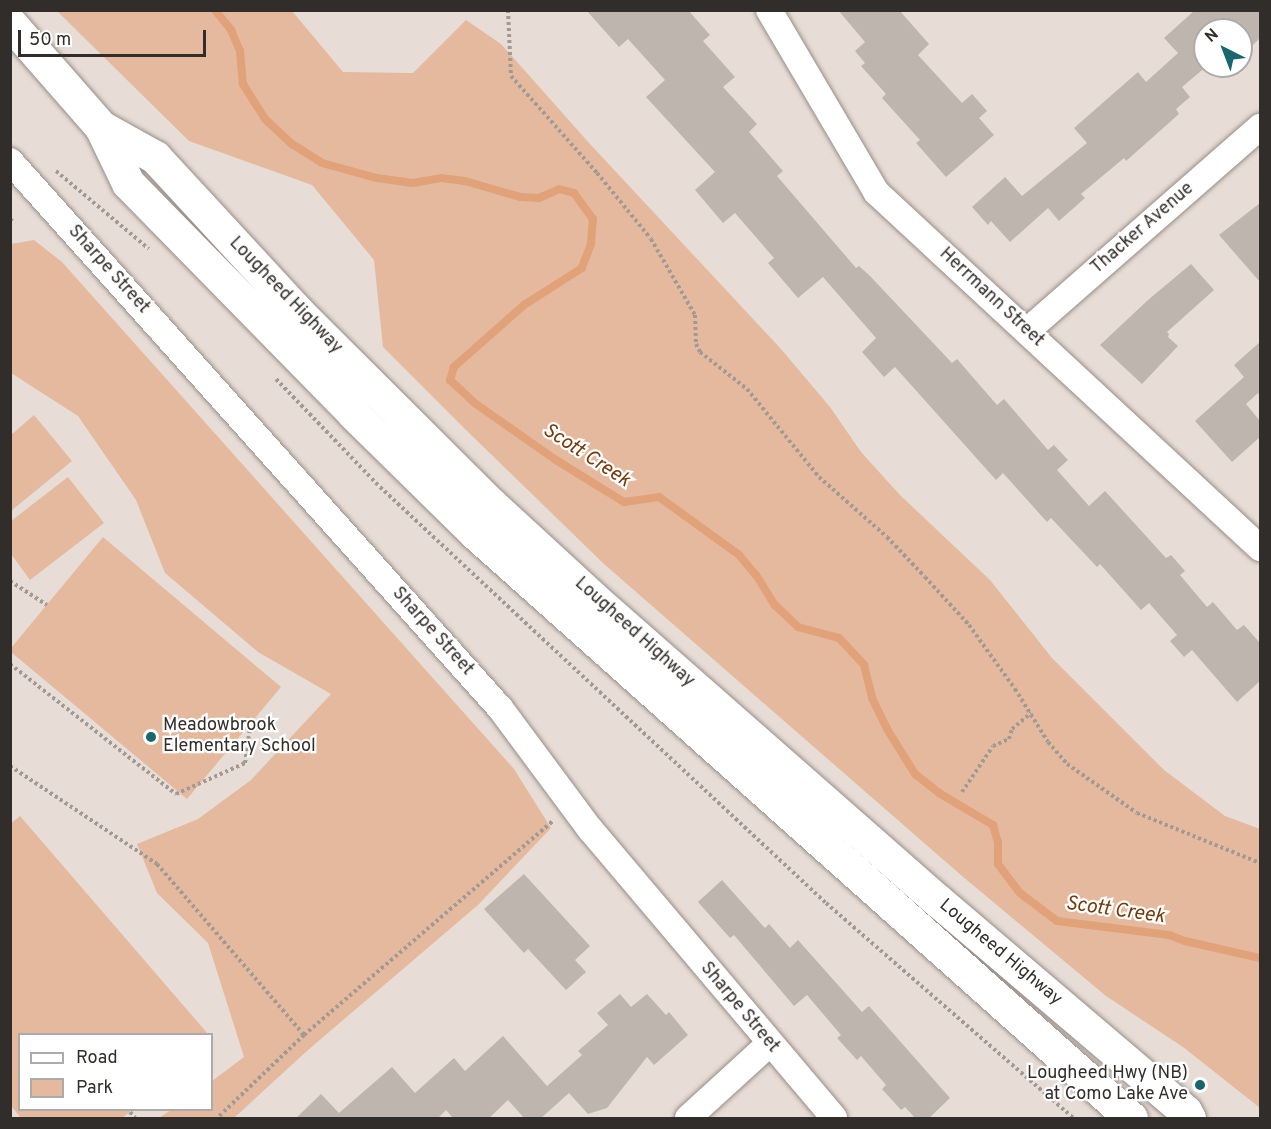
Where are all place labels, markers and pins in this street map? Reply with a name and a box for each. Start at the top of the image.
place label: Meadowbrook Elementary School [163,716,316,758]
marker: Meadowbrook Elementary School [144,730,158,744]
place label: Lougheed Hwy (NB) at Como Lake Ave [1027,1064,1188,1106]
marker: Lougheed Hwy (NB) at Como Lake Ave [1193,1078,1207,1092]

